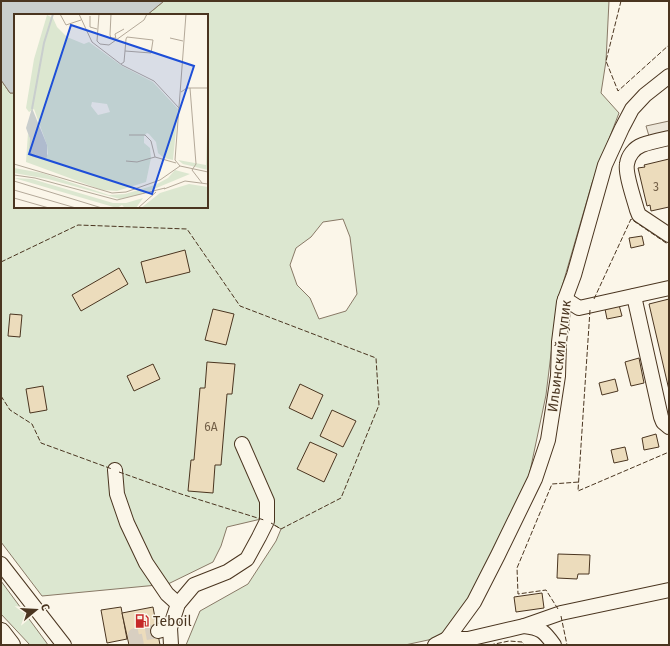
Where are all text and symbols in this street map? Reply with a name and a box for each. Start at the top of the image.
inset map [14,14,208,208]
house number: 3 [653,180,659,194]
street label: Ильинский тупик [544,298,575,413]
house number: 6А [204,420,218,434]
north arrow [16,590,56,630]
text: С [38,602,52,613]
fuel station icon: Teboil [134,613,150,629]
place label: Teboil [153,613,192,630]

